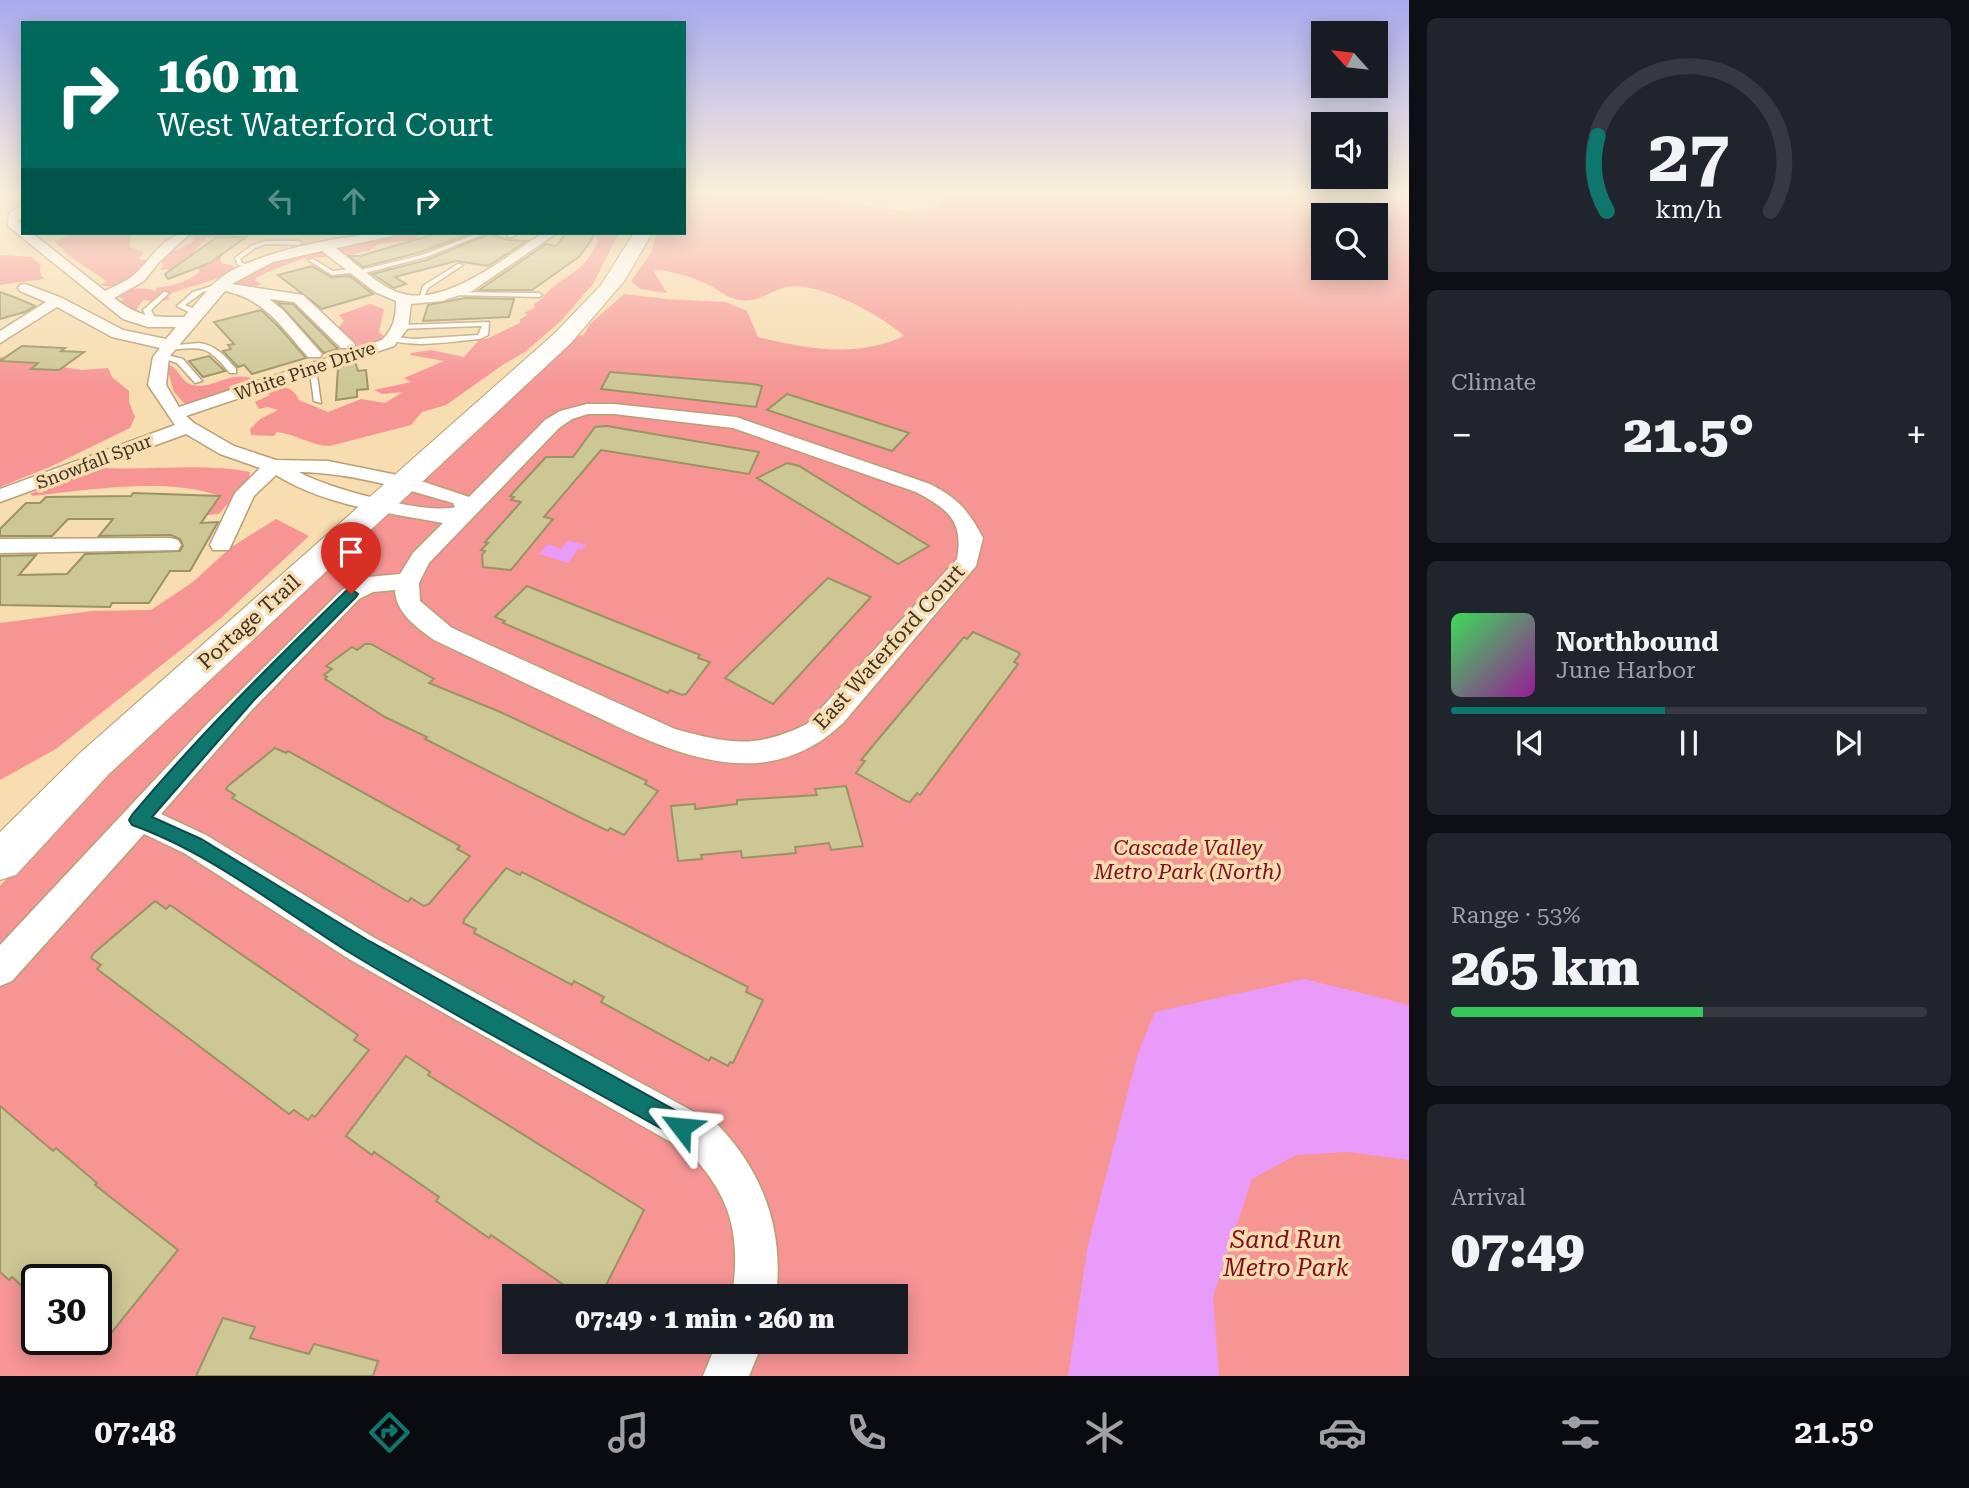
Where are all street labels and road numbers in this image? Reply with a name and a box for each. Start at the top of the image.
street label: White Pine Drive [232,337,378,404]
street label: Snowfall Spur [33,430,155,493]
street label: East Waterford Court [809,559,969,734]
street label: Portage Trail [193,570,305,674]

